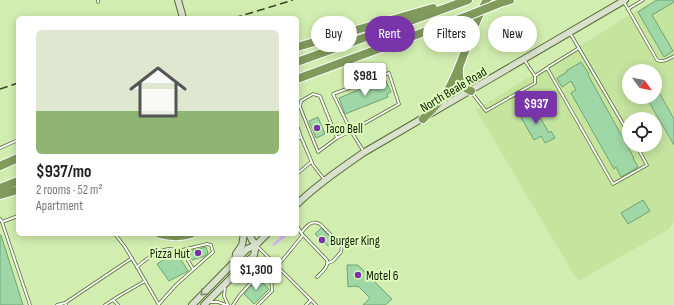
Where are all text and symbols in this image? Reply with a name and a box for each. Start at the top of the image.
chip: Buy [311,16,357,52]
chip: Rent [365,16,415,52]
chip: Filters [423,16,480,52]
chip: New [488,16,537,52]
icon: home [122,56,194,128]
pin: $981 [341,63,389,97]
street label: North Beale Road [417,64,490,116]
north arrow [622,64,662,104]
map controls [622,64,662,152]
text: $981 [353,68,377,84]
pin: $937 [512,91,560,125]
text: $937 [524,96,548,112]
button: locate [622,112,662,152]
place label: Taco Bell [325,121,363,137]
marker: Taco Bell [312,123,322,133]
text: $937/mo [36,162,91,182]
text: 2 rooms · 52 m² [36,182,103,198]
text: Apartment [36,198,83,214]
place label: Burger King [330,233,380,249]
marker: Burger King [317,235,327,245]
place label: Pizza Hut [150,246,190,262]
marker: Pizza Hut [193,248,203,258]
pin: $1,300 [223,257,289,291]
text: $1,300 [239,262,273,278]
place label: Motel 6 [366,268,399,284]
marker: Motel 6 [353,270,363,280]
one-way arrow [200,288,208,296]

